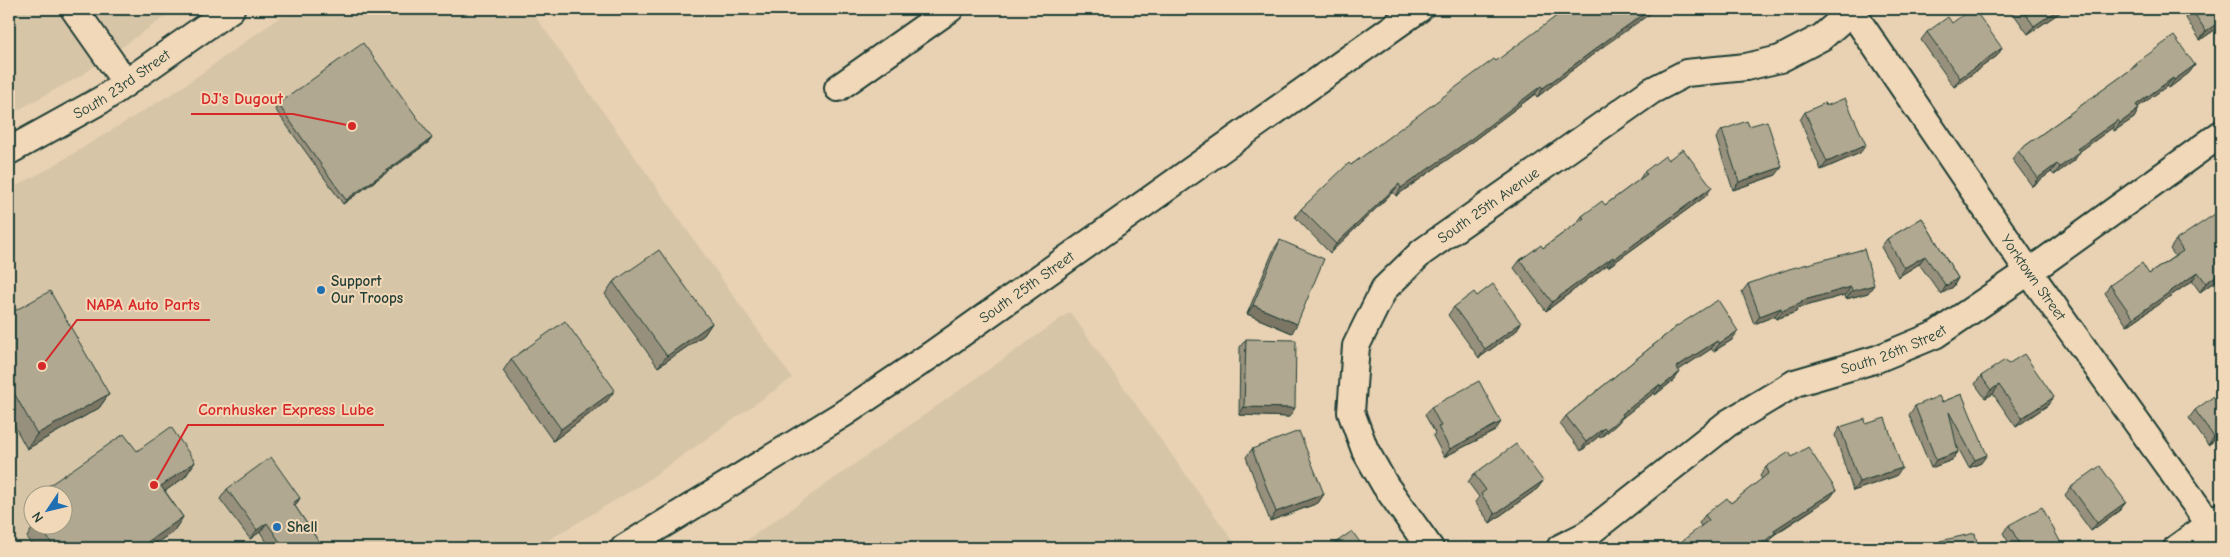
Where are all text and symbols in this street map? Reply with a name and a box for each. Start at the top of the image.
street label: South 23rd Street [70,45,174,123]
callout: DJ's Dugout [191,83,293,114]
text: DJ's Dugout [201,90,284,108]
street label: South 25th Avenue [1434,163,1543,247]
street label: Yorktown Street [1997,231,2070,324]
street label: South 25th Street [976,247,1078,327]
place label: Support Our Troops [331,272,403,307]
marker: Support Our Troops [315,284,327,296]
callout: NAPA Auto Parts [77,289,210,320]
text: NAPA Auto Parts [86,296,200,314]
street label: South 26th Street [1838,320,1951,378]
callout: Cornhusker Express Lube [188,394,384,425]
text: Cornhusker Express Lube [198,401,374,419]
north arrow [22,484,72,534]
text: N [28,509,47,526]
place label: Shell [287,518,318,536]
marker: Shell [271,521,283,533]

